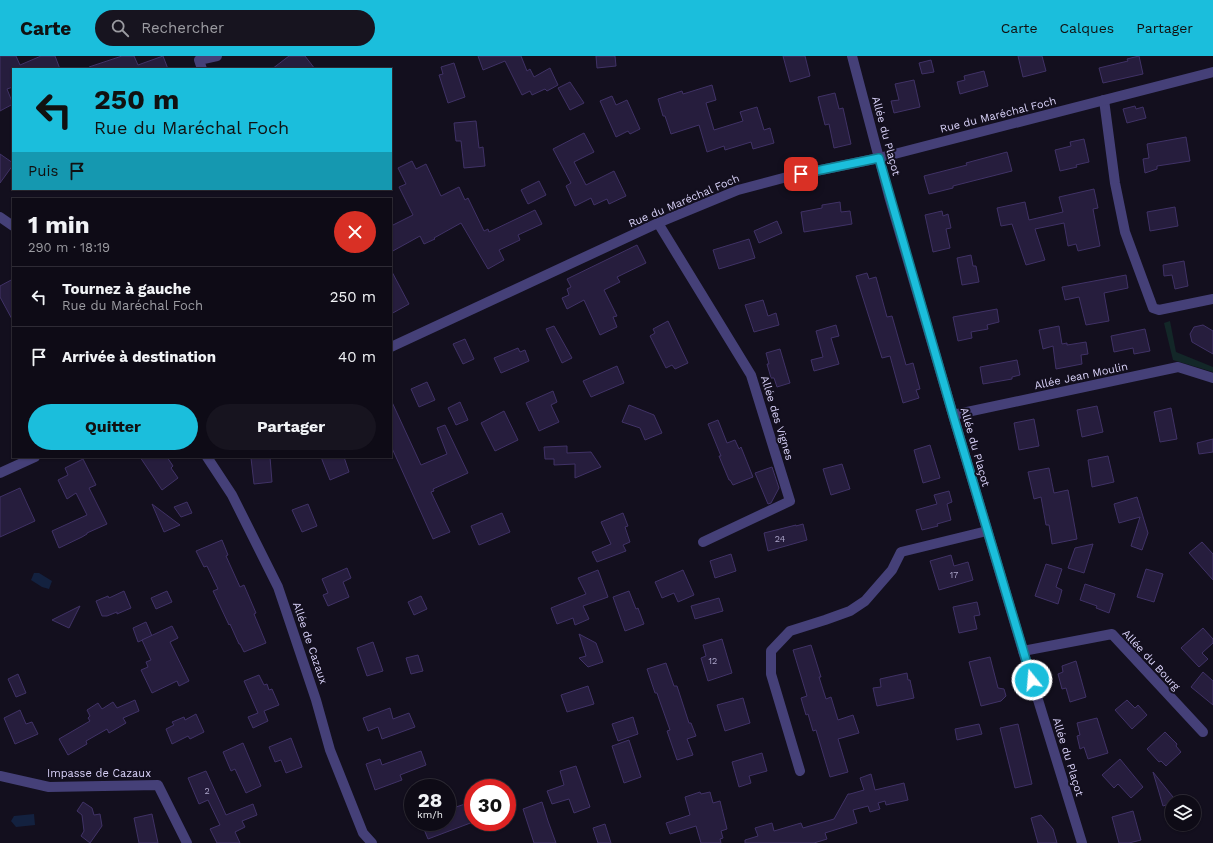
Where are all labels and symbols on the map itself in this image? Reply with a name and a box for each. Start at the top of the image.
street label: Rue du Maréchal Foch [939,94,1057,136]
street label: Allée du Plaçot [869,95,903,177]
pin [784,157,818,191]
street label: Rue du Maréchal Foch [627,172,741,230]
street label: Allée Jean Moulin [1033,360,1129,392]
street label: Allée des Vignes [758,374,796,462]
street label: Allée du Plaçot [958,406,993,488]
house number: 24 [775,534,786,544]
house number: 17 [950,570,958,580]
street label: Allée de Cazaux [290,600,330,686]
street label: Allée du Bourg [1119,627,1183,693]
house number: 12 [709,656,717,666]
position arrow [1011,659,1053,701]
street label: Allée du Plaçot [1050,716,1086,798]
street label: Impasse de Cazaux [47,767,151,780]
speed limit sign: 30 [464,779,516,831]
house number: 2 [204,786,210,796]

